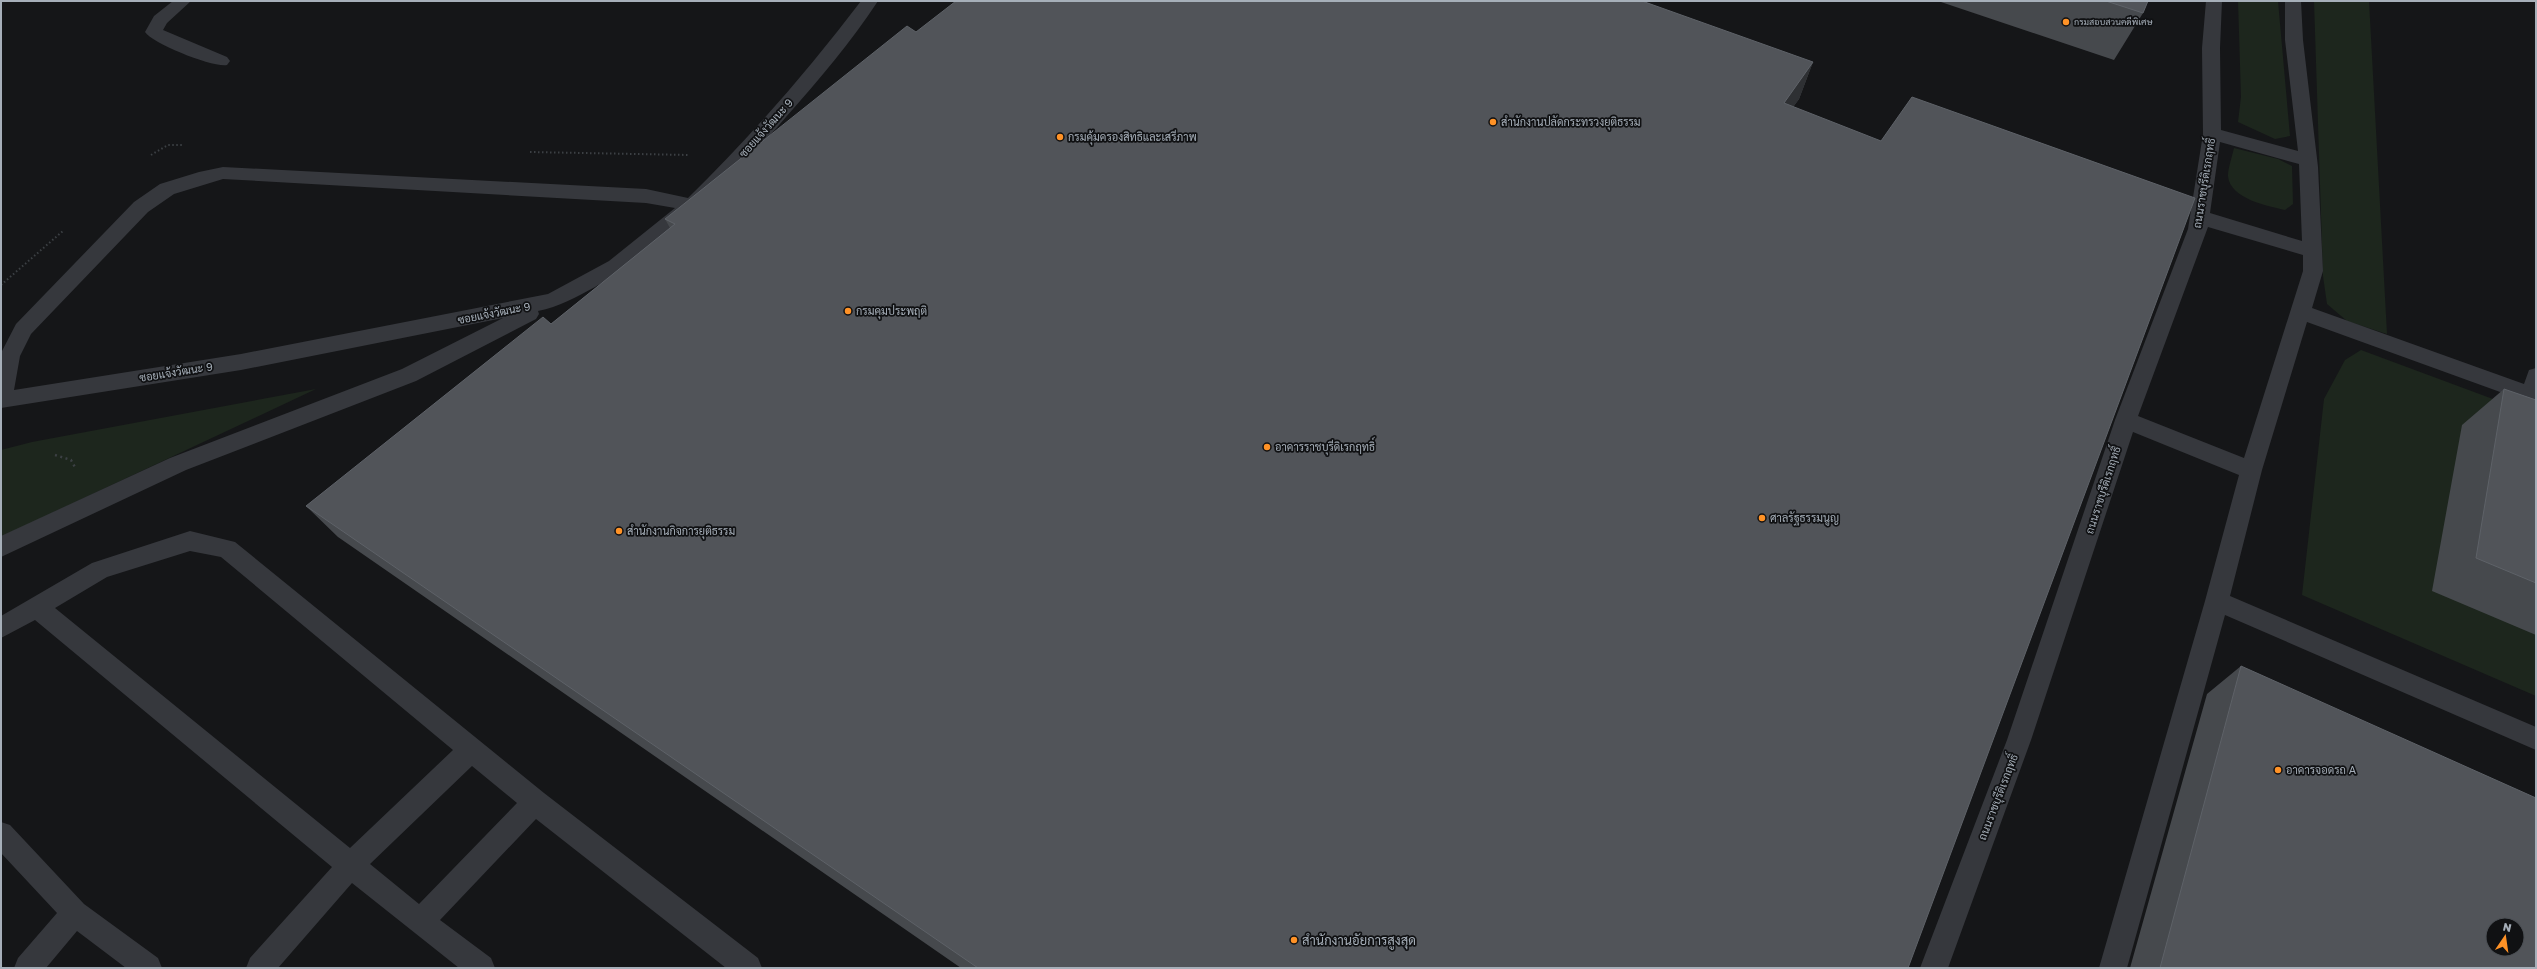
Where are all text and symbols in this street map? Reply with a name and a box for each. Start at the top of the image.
place label: กรมสอบสวนคดีพิเศษ [2074,16,2153,27]
marker: กรมสอบสวนคดีพิเศษ [2061,17,2071,27]
street label: ซอยแจ้งวัฒนะ 9 [736,96,795,160]
place label: สำนักงานปลัดกระทรวงยุติธรรม [1501,115,1641,131]
marker: สำนักงานปลัดกระทรวงยุติธรรม [1488,117,1498,127]
place label: กรมคุ้มครองสิทธิและเสรีภาพ [1068,129,1197,146]
marker: กรมคุ้มครองสิทธิและเสรีภาพ [1055,132,1065,142]
street label: ถนนราชบุรีดิเรกฤทธิ์ [2186,136,2220,230]
street label: ซอยแจ้งวัฒนะ 9 [456,299,531,326]
place label: กรมคุมประพฤติ [856,304,927,320]
marker: กรมคุมประพฤติ [843,306,853,316]
street label: ซอยแจ้งวัฒนะ 9 [138,359,214,384]
place label: อาคารราชบุรีดิเรกฤทธิ์ [1275,436,1375,456]
marker: อาคารราชบุรีดิเรกฤทธิ์ [1262,442,1272,452]
street label: ถนนราชบุรีดิเรกฤทธิ์ [2078,443,2126,536]
place label: ศาลรัฐธรรมนูญ [1770,511,1839,526]
marker: ศาลรัฐธรรมนูญ [1757,513,1767,523]
place label: สำนักงานกิจการยุติธรรม [627,524,735,540]
marker: สำนักงานกิจการยุติธรรม [614,526,624,536]
street label: ถนนราชบุรีดิเรกฤทธิ์ [1971,750,2023,843]
place label: อาคารจอดรถ A [2286,763,2357,776]
marker: อาคารจอดรถ A [2273,765,2283,775]
north arrow [2485,917,2525,957]
text: N [2502,919,2513,934]
place label: สำนักงานอัยการสูงสุด [1302,932,1416,950]
marker: สำนักงานอัยการสูงสุด [1289,935,1299,945]

